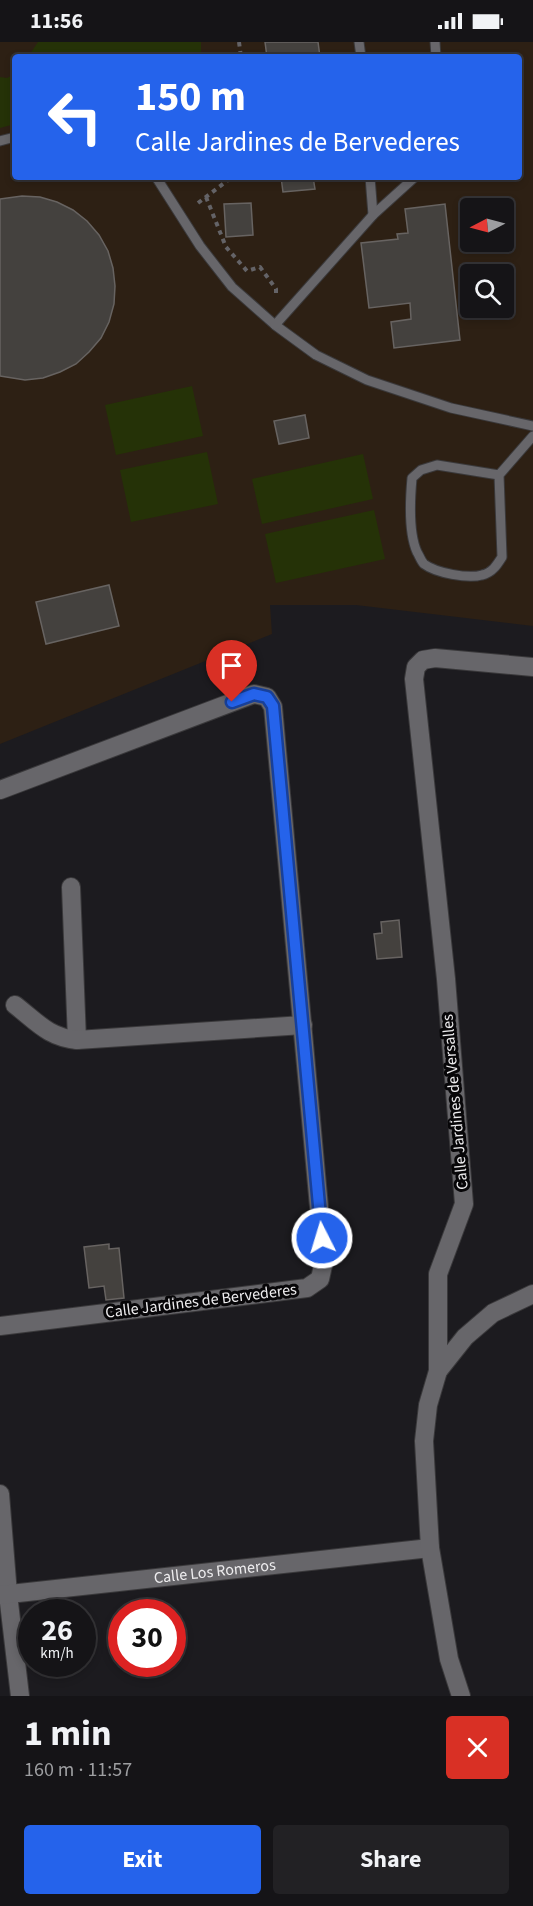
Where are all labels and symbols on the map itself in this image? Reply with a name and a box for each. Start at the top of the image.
north arrow [460,198,514,252]
pin [206,640,257,702]
street label: Calle Jardines de Versalles [436,1013,474,1191]
position arrow [290,1206,354,1270]
street label: Calle Jardines de Bervederes [104,1278,298,1324]
street label: Calle Los Romeros [153,1554,277,1589]
speed limit sign: 30 [108,1599,186,1677]

